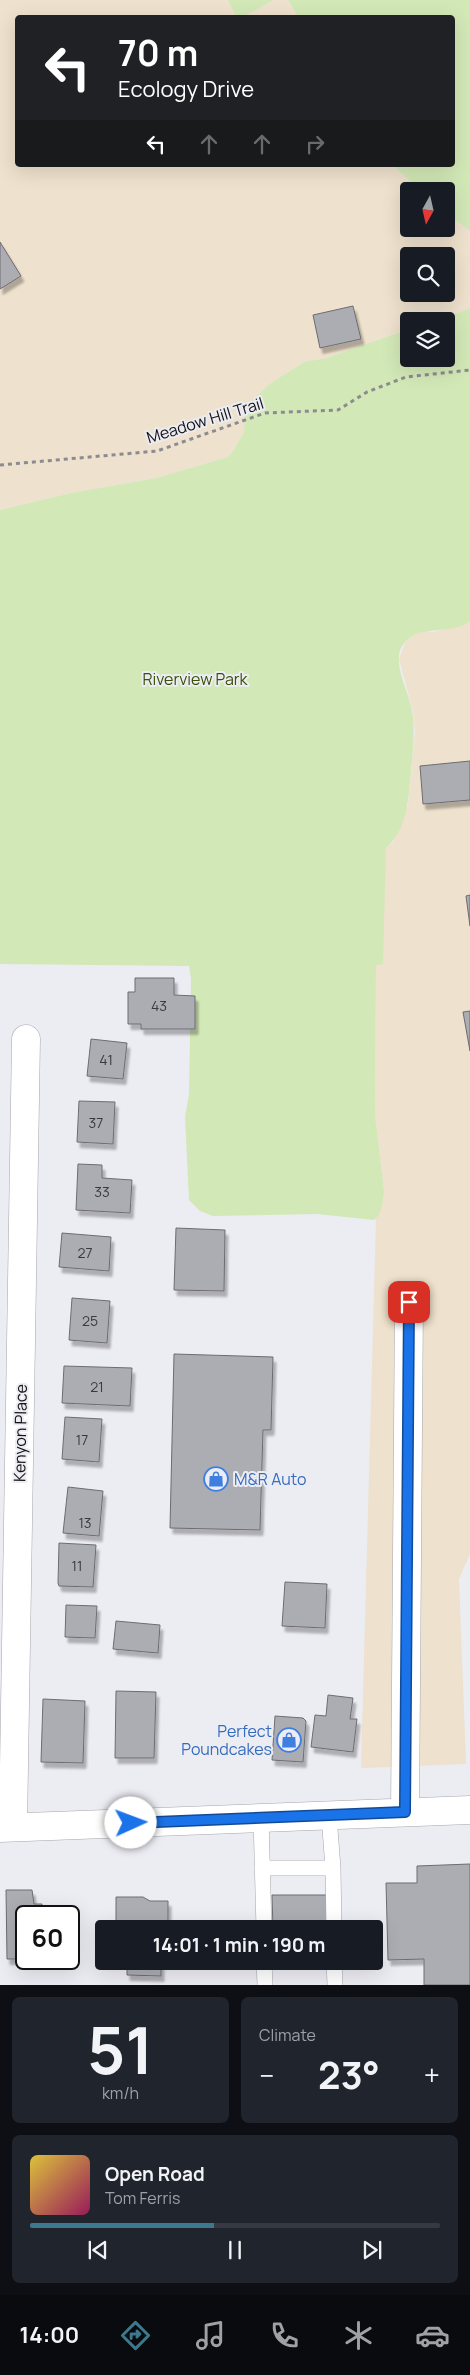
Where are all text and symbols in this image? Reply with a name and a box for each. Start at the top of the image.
text: 70 m [118,29,198,77]
icon: left [35,35,100,100]
text: Ecology Drive [118,74,254,104]
icon: left [142,130,170,158]
icon: ahead [195,130,223,158]
icon: ahead [248,130,276,158]
icon: right [301,130,329,158]
north arrow [400,182,455,238]
map controls [400,182,455,367]
button: search [400,247,455,302]
button: layers [400,312,455,367]
street label: Meadow Hill Trail [144,392,266,448]
park label: Riverview Park [142,668,249,690]
house number: 43 [151,996,167,1015]
house number: 41 [99,1050,113,1069]
house number: 37 [89,1113,103,1132]
house number: 33 [94,1182,110,1201]
house number: 27 [77,1243,93,1262]
pin [388,1281,430,1323]
icon: arrive [395,1288,423,1316]
house number: 25 [82,1311,98,1330]
house number: 21 [90,1377,104,1396]
street label: Kenyon Place [8,1384,32,1482]
house number: 17 [76,1430,88,1449]
shop icon: M&R Auto [203,1466,229,1492]
place label: M&R Auto [234,1468,306,1490]
house number: 13 [78,1513,92,1532]
house number: 11 [72,1556,82,1575]
place label: Perfect Poundcakes [181,1720,272,1760]
shop icon: Perfect Poundcakes [276,1727,302,1753]
position arrow [104,1796,156,1848]
speed limit sign: 60 [15,1905,80,1970]
text: 14:01 · 1 min · 190 m [153,1932,325,1958]
text: 51 [87,2005,154,2094]
text: Climate [259,2024,316,2046]
text: 23° [318,2048,380,2100]
text: − [259,2056,274,2094]
text: + [424,2056,440,2094]
text: km/h [102,2082,139,2104]
text: Open Road [105,2161,205,2187]
text: Tom Ferris [105,2187,180,2209]
icon: previous [84,2236,112,2264]
icon: pause [221,2236,249,2264]
icon: next [358,2236,386,2264]
icon: directions [118,2318,153,2353]
icon: music [193,2318,228,2353]
icon: phone [267,2318,302,2353]
icon: climate [341,2318,376,2353]
icon: car [415,2318,450,2353]
text: 14:00 [20,2320,79,2350]

